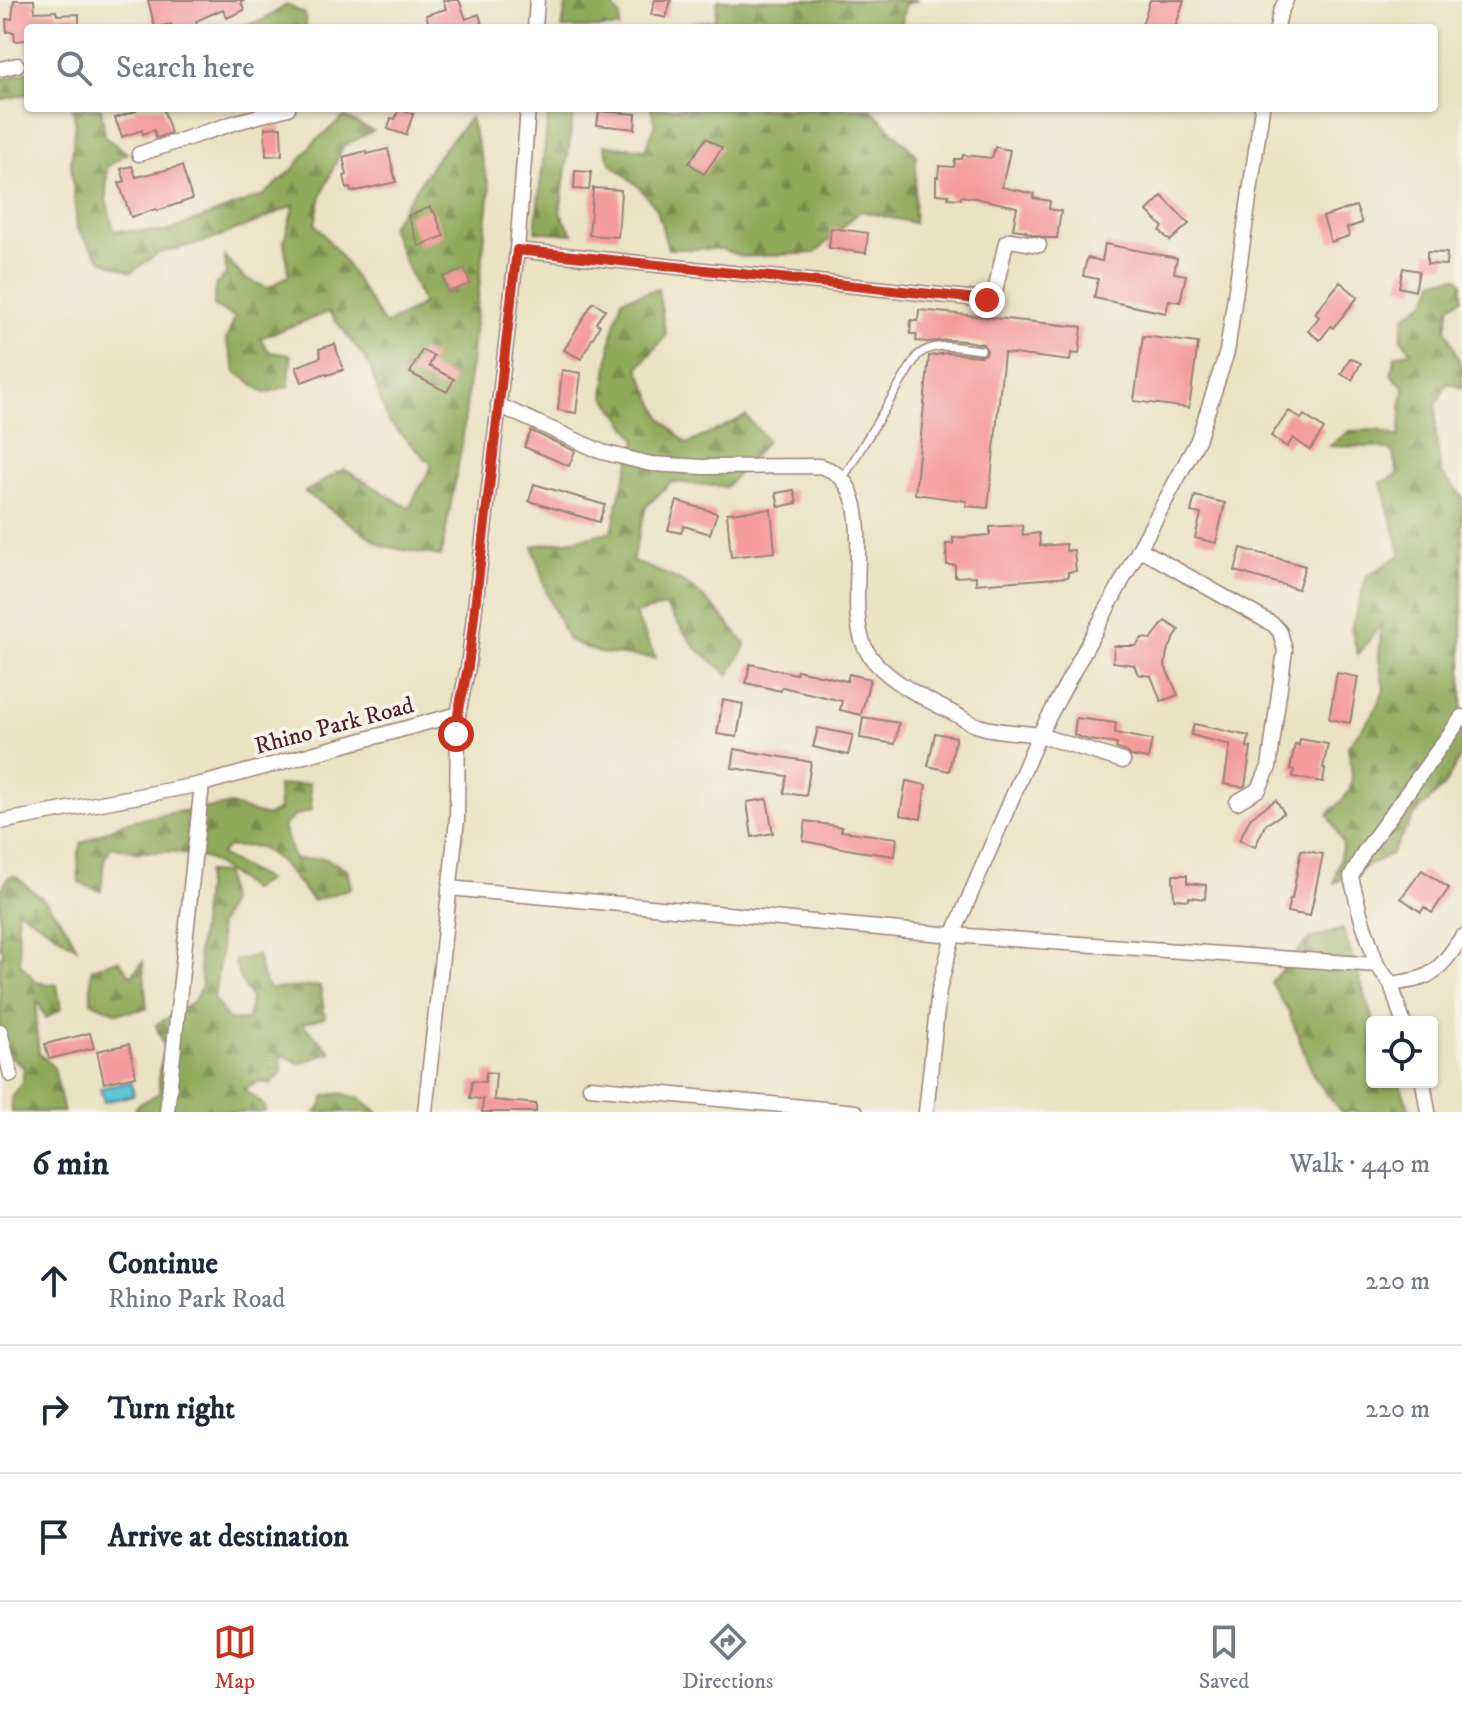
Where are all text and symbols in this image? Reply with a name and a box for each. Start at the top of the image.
search box [24,24,1438,112]
icon: search [52,46,96,90]
text: Search here [116,50,255,87]
route end [969,282,1005,318]
street label: Rhino Park Road [251,690,417,762]
route start [438,716,474,752]
map controls [1366,1016,1438,1088]
button: locate [1366,1016,1438,1088]
text: 6 min [32,1143,109,1185]
text: Walk · 440 m [1290,1148,1430,1181]
text: Continue [108,1246,218,1283]
icon: ahead [32,1259,76,1303]
text: 220 m [1365,1265,1430,1298]
text: Rhino Park Road [108,1283,285,1316]
icon: right [32,1387,76,1431]
text: Turn right [108,1391,235,1428]
text: 220 m [1365,1393,1430,1426]
icon: arrive [32,1515,76,1559]
text: Arrive at destination [108,1519,349,1556]
tab: Map [213,1620,257,1695]
tab: Directions [682,1620,773,1695]
tab: Saved [1199,1620,1249,1695]

